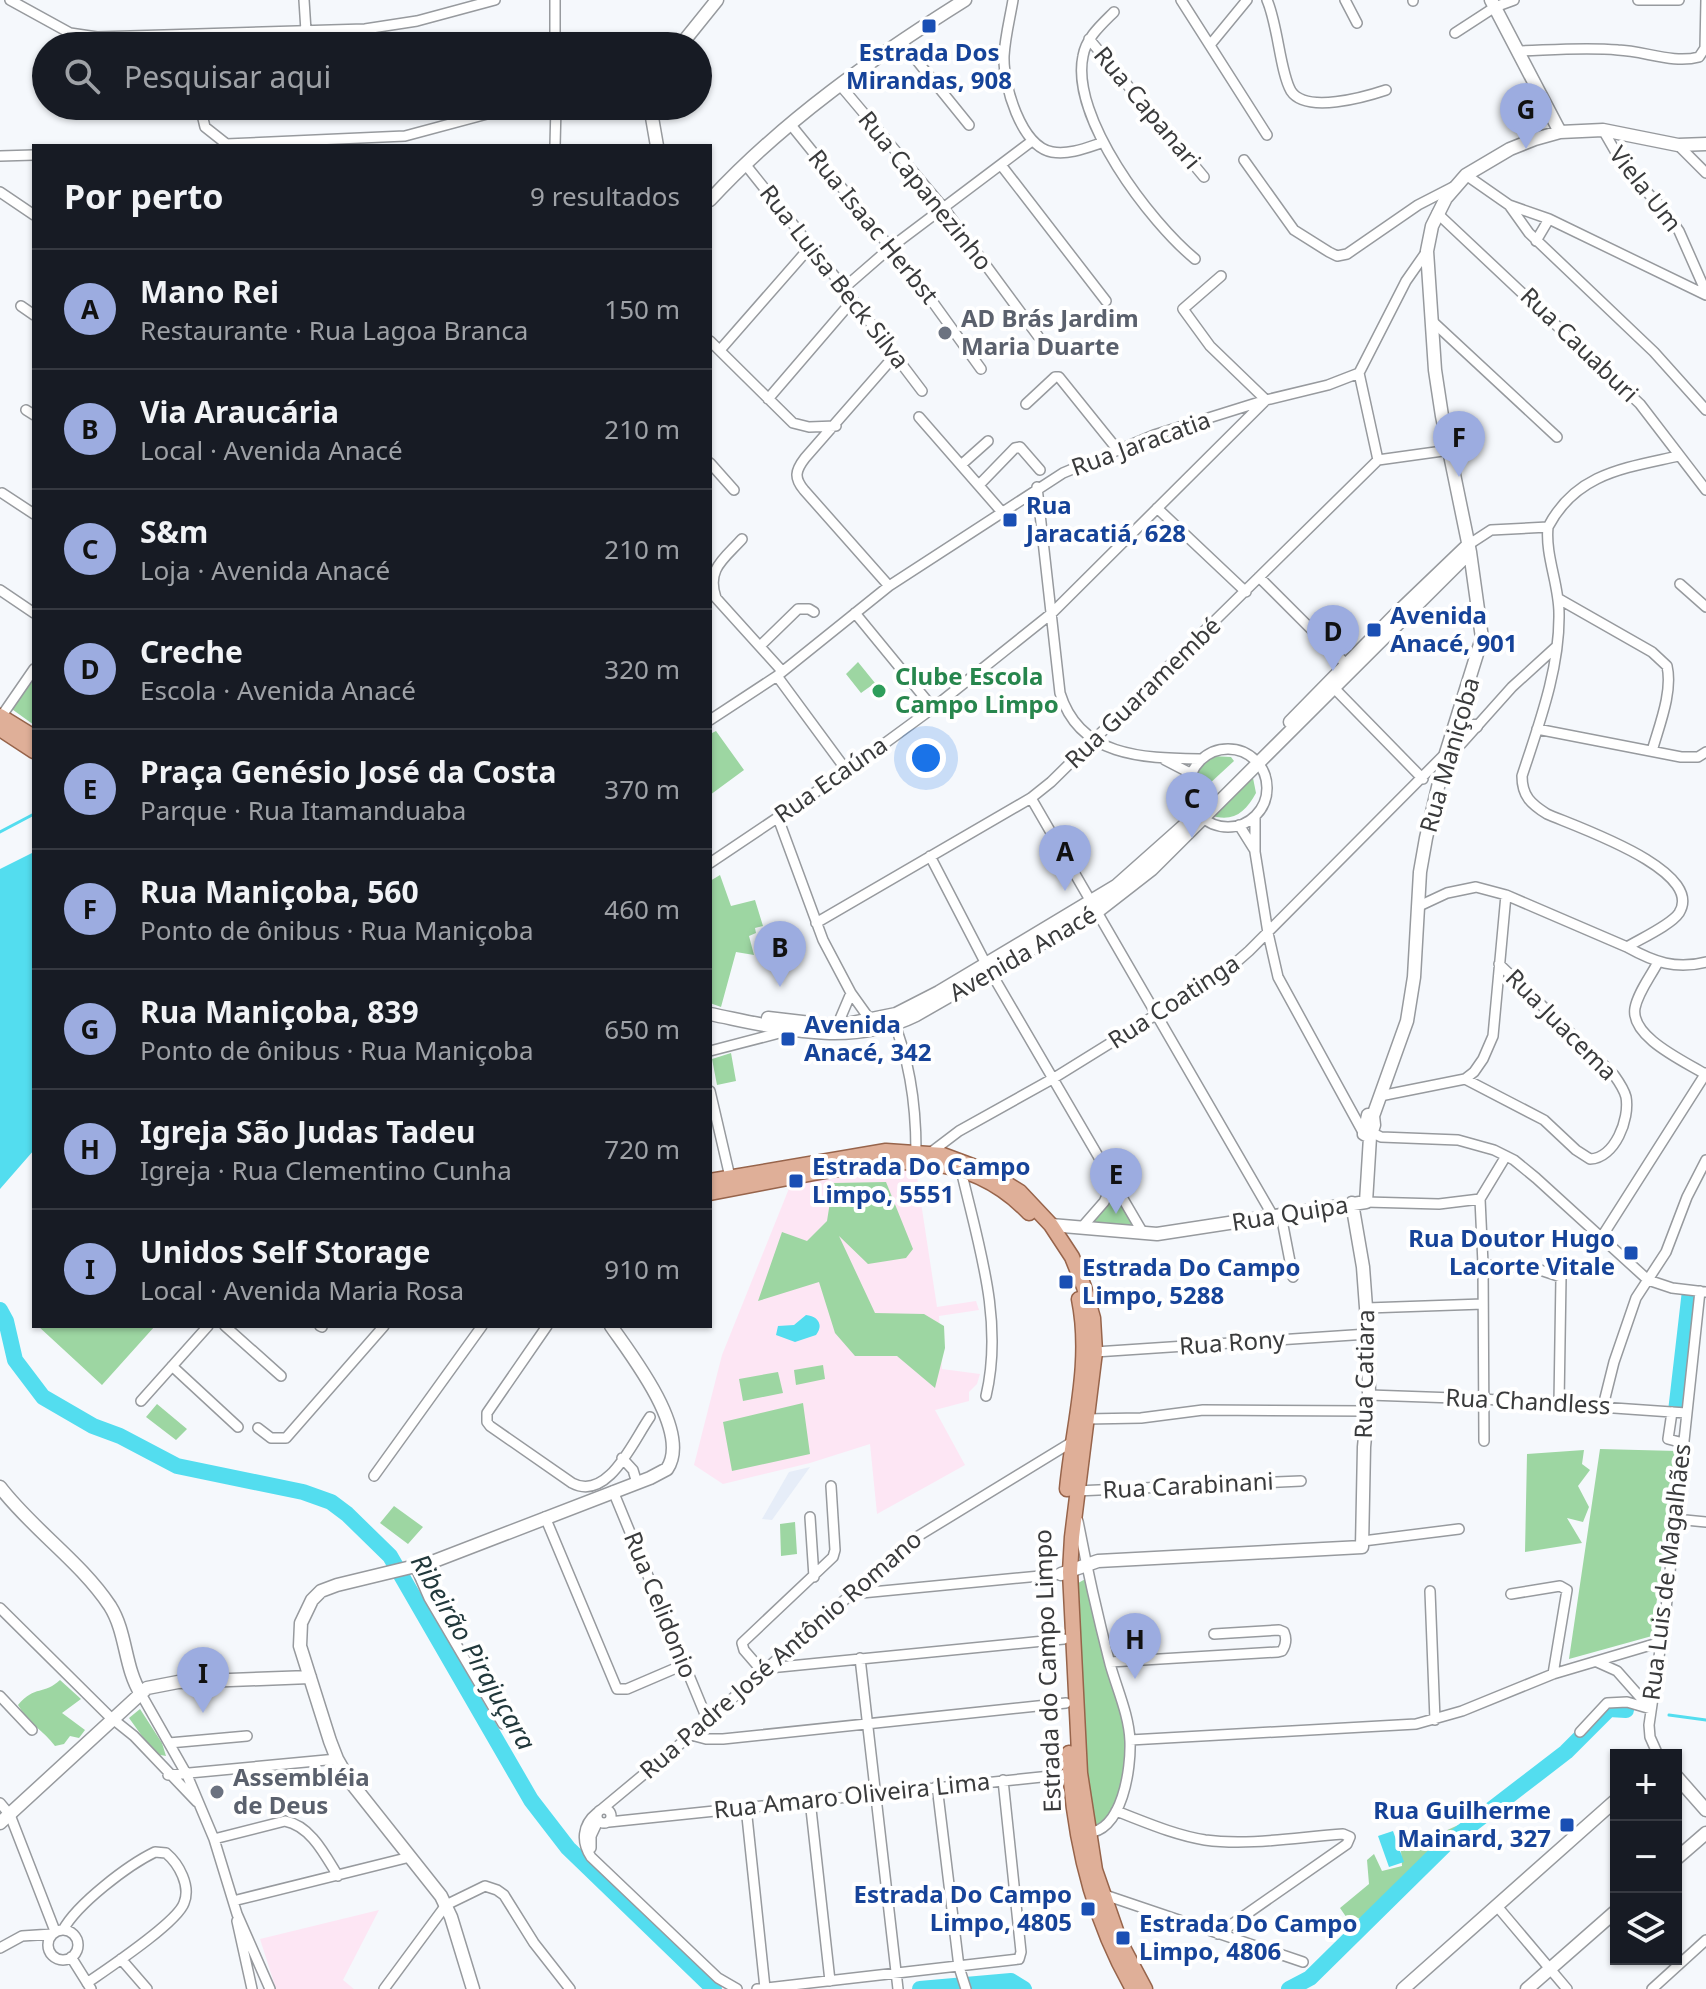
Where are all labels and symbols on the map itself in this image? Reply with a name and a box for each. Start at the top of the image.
marker: Estrada Dos Mirandas, 908 [920,17,938,35]
place label: Estrada Dos Mirandas, 908 [846,35,1012,96]
street label: Rua Capanari [1087,39,1209,175]
pin: G [1500,83,1552,149]
street label: Rua Capanezinho [852,103,1001,277]
street label: Viela Um [1602,139,1690,238]
street label: Rua Isaac Herbst [802,142,947,311]
street label: Rua Luisa Beck Silva [753,177,918,375]
street label: Rua Cauaburi [1514,279,1646,409]
place label: AD Brás Jardim Maria Duarte [961,301,1139,362]
marker: AD Brás Jardim Maria Duarte [936,324,954,342]
street label: Rua Jaracatia [1066,402,1215,483]
pin: F [1433,411,1485,477]
place label: Rua Jaracatiá, 628 [1024,488,1186,549]
marker: Rua Jaracatiá, 628 [1001,511,1019,529]
place label: Avenida Anacé, 901 [1390,598,1518,659]
pin: D [1307,605,1359,671]
street label: Rua Guaramembé [1057,609,1227,775]
marker: Avenida Anacé, 901 [1365,621,1383,639]
place label: Clube Escola Campo Limpo [895,659,1059,720]
street label: Rua Maniçoba [1411,673,1486,836]
marker: Clube Escola Campo Limpo [870,682,888,700]
street label: Rua Ecaúna [767,728,893,830]
your location [906,738,946,778]
pin: C [1166,772,1218,838]
pin: A [1039,825,1091,891]
street label: Avenida Anacé [942,897,1102,1008]
pin: B [754,921,806,987]
street label: Rua Coatinga [1101,946,1245,1056]
street label: Rua Juacema [1499,961,1625,1087]
place label: Avenida Anacé, 342 [804,1007,932,1068]
marker: Avenida Anacé, 342 [779,1030,797,1048]
pin: E [1090,1148,1142,1214]
place label: Estrada Do Campo Limpo, 5551 [812,1149,1030,1210]
marker: Estrada Do Campo Limpo, 5551 [787,1172,805,1190]
street label: Rua Quipa [1229,1187,1350,1238]
place label: Rua Doutor Hugo Lacorte Vitale [1408,1221,1615,1282]
marker: Rua Doutor Hugo Lacorte Vitale [1622,1244,1640,1262]
place label: Estrada Do Campo Limpo, 5288 [1082,1250,1300,1311]
marker: Estrada Do Campo Limpo, 5288 [1057,1273,1075,1291]
street label: Rua Catiara [1346,1309,1381,1439]
street label: Rua Rony [1178,1321,1287,1362]
street label: Rua Chandless [1445,1380,1611,1421]
street label: Rua Luis de Magalhães [1633,1442,1698,1702]
street label: Rua Carabinani [1102,1464,1274,1505]
street label: Rua Padre José Antônio Romano [632,1522,928,1786]
street label: Rua Celidonio [617,1526,706,1683]
street label: Estrada do Campo Limpo [1025,1529,1068,1813]
water label: Ribeirão Pirajuçara [403,1547,545,1757]
pin: H [1109,1613,1161,1679]
pin: I [177,1647,229,1713]
place label: Assembléia de Deus [233,1760,370,1821]
street label: Rua Amaro Oliveira Lima [712,1764,992,1825]
marker: Assembléia de Deus [208,1783,226,1801]
place label: Rua Guilherme Mainard, 327 [1373,1793,1551,1854]
marker: Rua Guilherme Mainard, 327 [1558,1816,1576,1834]
place label: Estrada Do Campo Limpo, 4805 [854,1877,1072,1938]
marker: Estrada Do Campo Limpo, 4805 [1079,1900,1097,1918]
place label: Estrada Do Campo Limpo, 4806 [1139,1906,1357,1967]
marker: Estrada Do Campo Limpo, 4806 [1114,1929,1132,1947]

